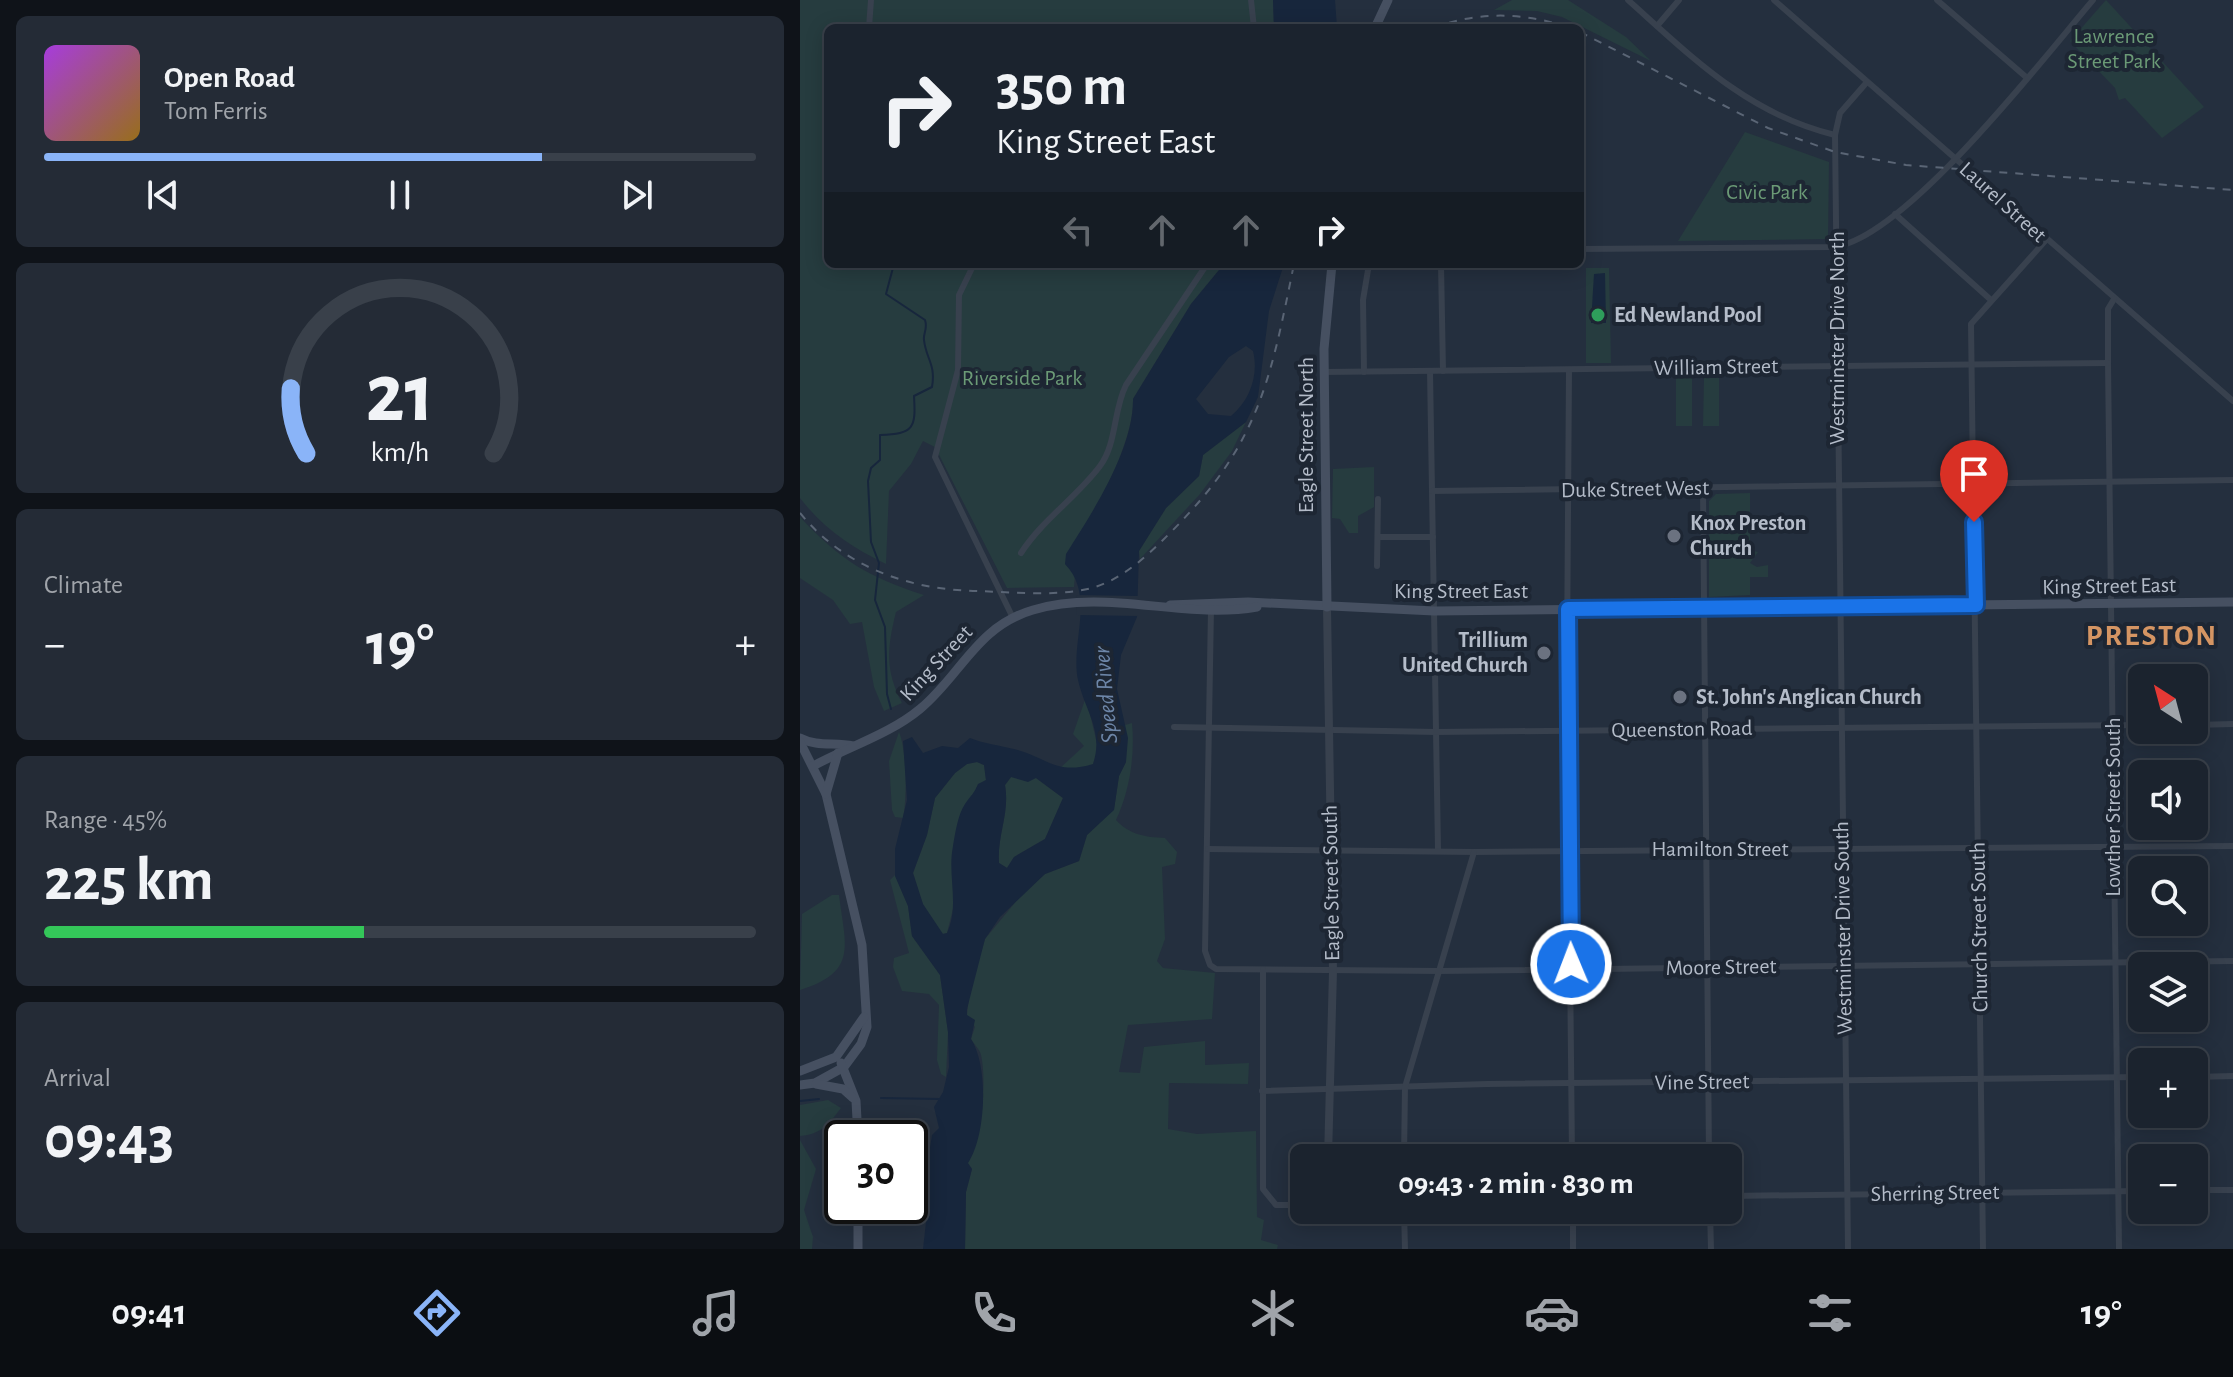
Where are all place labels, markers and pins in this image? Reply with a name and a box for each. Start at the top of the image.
place label: Ed Newland Pool [1614,304,1762,326]
marker: Ed Newland Pool [1589,306,1607,324]
pin [1940,440,2008,522]
place label: Knox Preston Church [1690,512,1807,559]
marker: Knox Preston Church [1665,527,1683,545]
place label: Trillium United Church [1402,629,1528,676]
marker: Trillium United Church [1535,644,1553,662]
place label: St. John's Anglican Church [1696,686,1922,708]
marker: St. John's Anglican Church [1671,688,1689,706]

